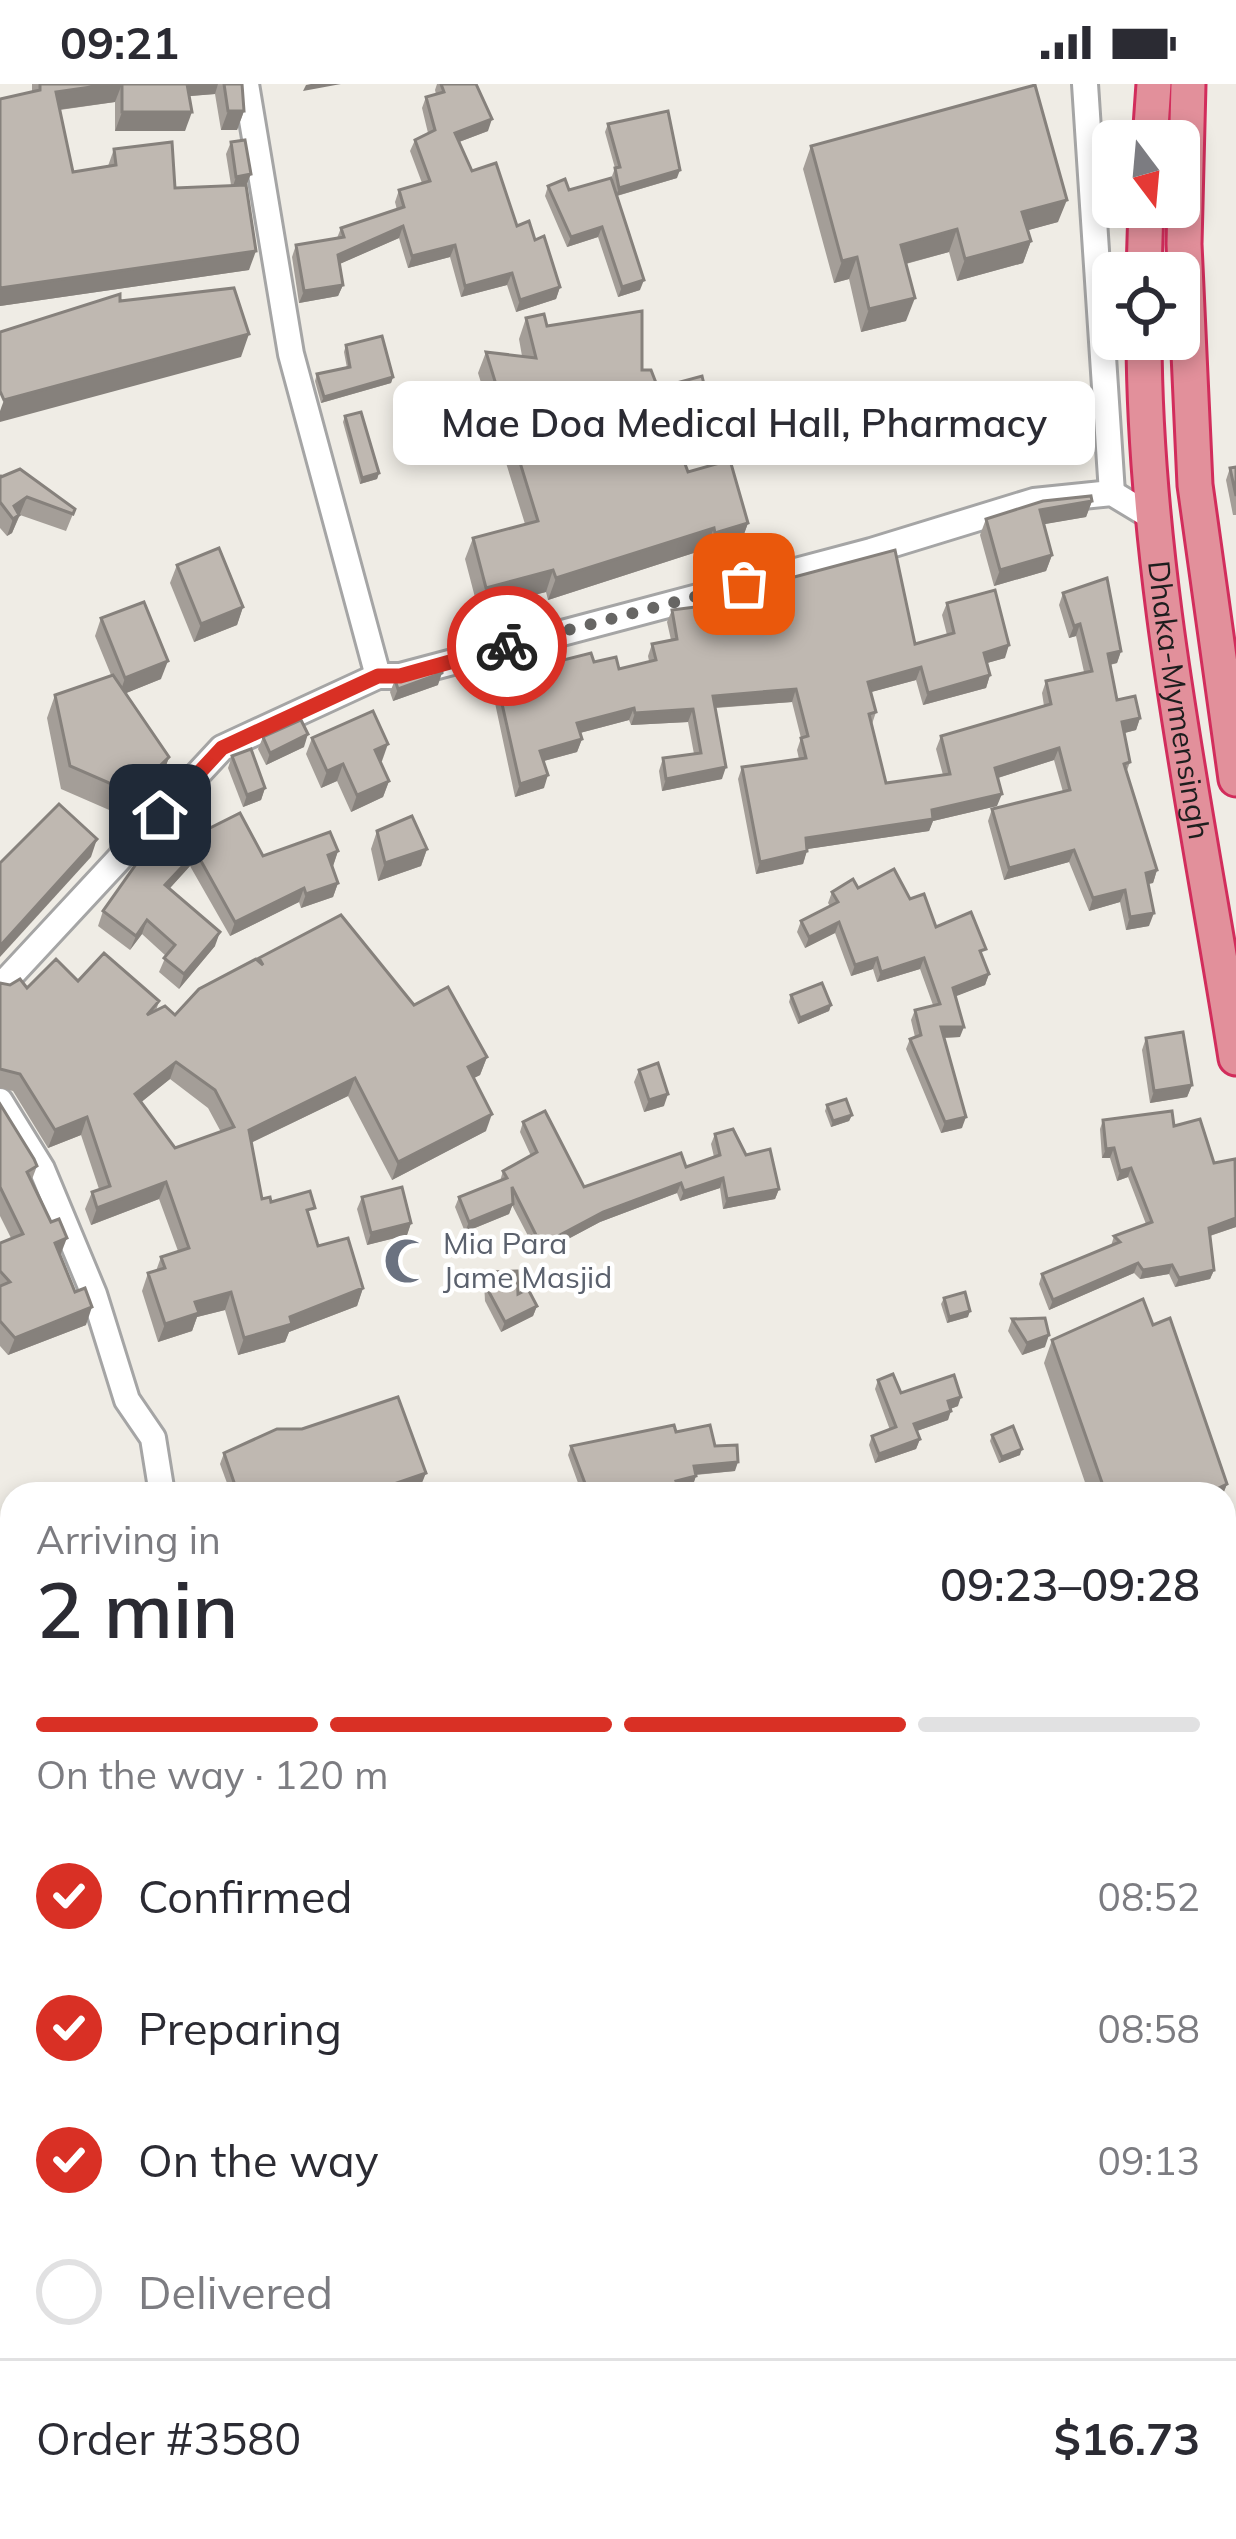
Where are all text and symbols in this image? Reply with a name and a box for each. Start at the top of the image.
text: 09:21 [60,14,179,70]
north arrow [1092,120,1200,228]
map controls [1092,120,1200,360]
button: locate [1092,252,1200,360]
callout: Mae Doa Medical Hall, Pharmacy [393,380,1095,464]
text: Mae Doa Medical Hall, Pharmacy [441,398,1047,447]
pin [693,533,795,635]
icon: bag [711,551,777,617]
street label: Dhaka-Mymensingh [1140,558,1219,842]
courier [447,586,567,706]
icon: bike [474,613,540,679]
pin [109,764,211,866]
icon: home [127,782,193,848]
place label: Mia Para Jame Masjid [443,1224,612,1296]
mosque icon: Mia Para Jame Masjid [382,1236,432,1286]
text: Arriving in [36,1515,221,1564]
text: 09:23–09:28 [940,1556,1200,1612]
text: 2 min [36,1560,239,1658]
text: On the way · 120 m [36,1750,388,1799]
icon: check [36,1863,102,1929]
text: Confirmed [138,1868,352,1924]
text: 08:52 [1098,1872,1200,1921]
icon: check [36,1995,102,2061]
text: Preparing [138,2000,342,2056]
text: 08:58 [1098,2004,1200,2053]
icon: check [36,2127,102,2193]
text: On the way [138,2132,379,2188]
text: 09:13 [1098,2136,1200,2185]
text: Delivered [138,2264,333,2320]
text: Order #3580 [36,2410,301,2466]
text: $16.73 [1054,2410,1200,2466]

